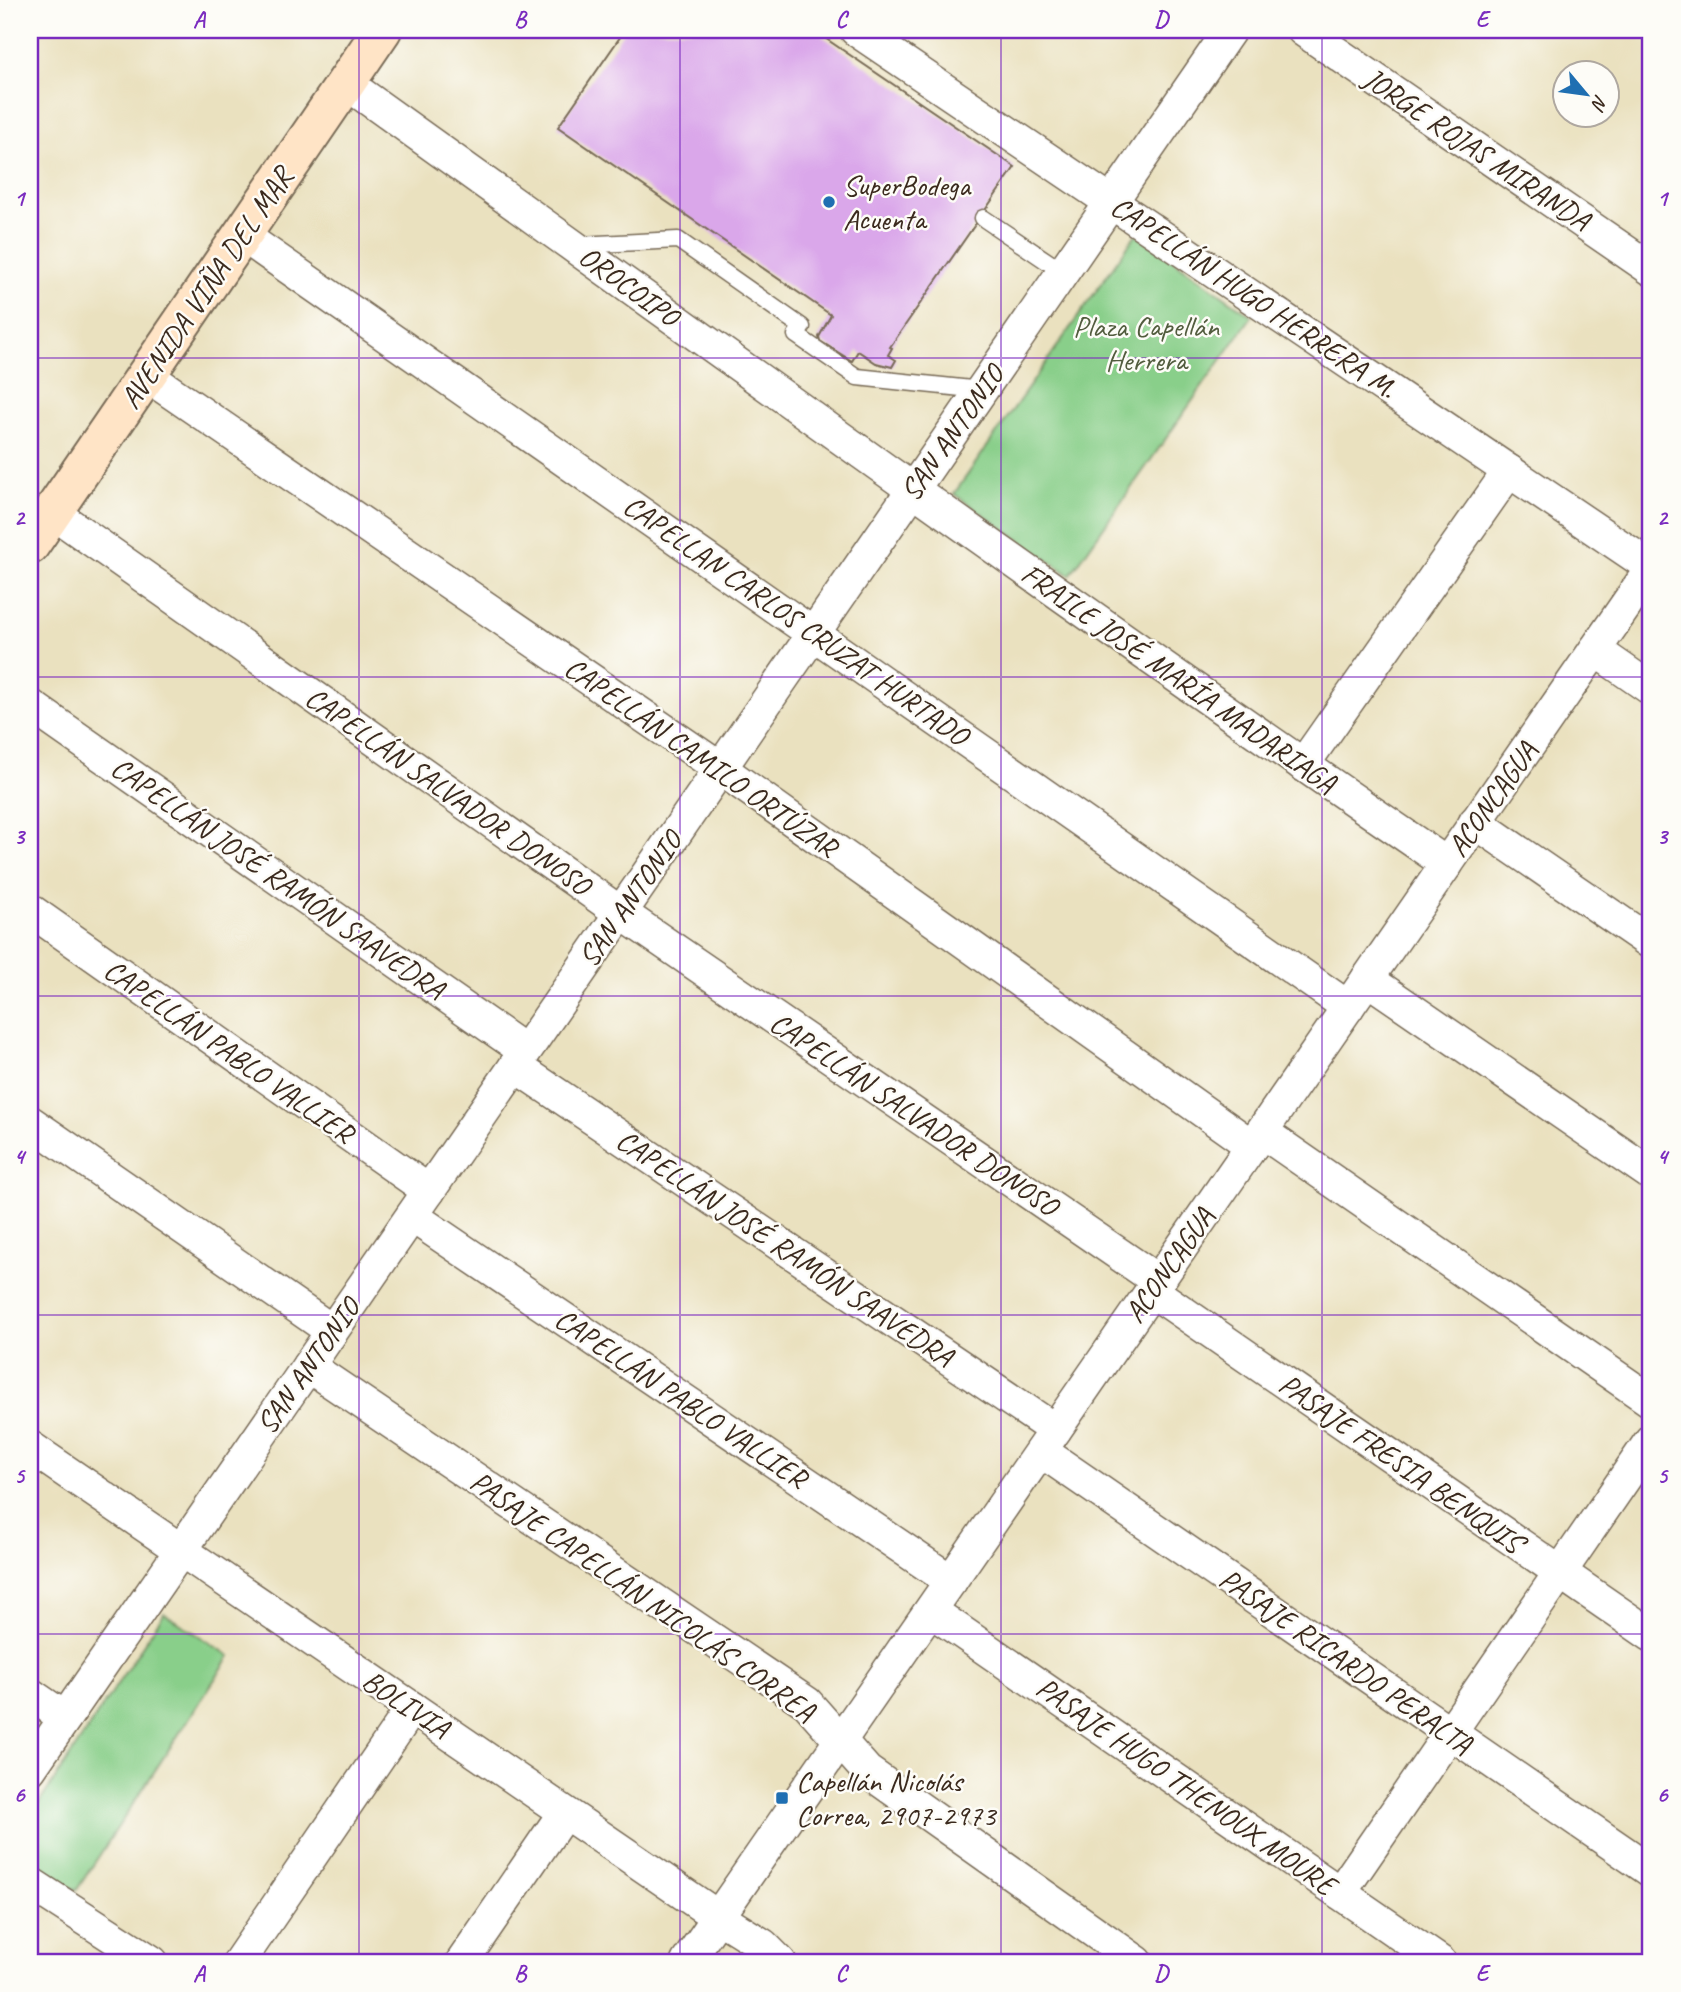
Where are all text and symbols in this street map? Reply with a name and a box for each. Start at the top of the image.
text: A [193,5,207,34]
text: B [514,5,528,34]
text: C [836,5,850,34]
text: D [1154,5,1170,34]
text: E [1476,5,1492,34]
street label: JORGE ROJAS MIRANDA [1355,58,1599,240]
north arrow [1552,60,1622,130]
text: N [1585,91,1613,116]
street label: AVENIDA VIÑA DEL MAR [111,157,303,416]
place label: SuperBodega Acuenta [843,166,972,238]
text: 1 [14,184,27,213]
text: 1 [1657,184,1670,213]
street label: CAPELLÁN HUGO HERRERA M. [1104,187,1404,407]
marker: SuperBodega Acuenta [821,194,837,210]
street label: OROCOIPO [571,237,689,337]
park label: Plaza Capellán Herrera [1073,307,1221,379]
street label: SAN ANTONIO [891,355,1014,508]
street label: CAPELLAN CARLOS CRUZAT HURTADO [616,486,978,756]
text: 2 [14,503,27,532]
text: 2 [1657,503,1670,532]
street label: FRAILE JOSÉ MARÍA MADARIAGA [1014,555,1345,802]
street label: CAPELLÁN CAMILO ORTÚZAR [557,648,847,867]
street label: CAPELLÁN SALVADOR DONOSO [298,678,600,906]
street label: ACONCAGUA [1439,733,1546,864]
street label: CAPELLÁN JOSÉ RAMÓN SAAVEDRA [104,748,454,1009]
street label: SAN ANTONIO [569,821,692,974]
text: 3 [14,822,27,851]
text: 3 [1657,822,1670,851]
street label: CAPELLÁN PABLO VALLIER [97,951,364,1153]
street label: CAPELLÁN SALVADOR DONOSO [763,1003,1068,1226]
street label: CAPELLÁN JOSÉ RAMÓN SAAVEDRA [609,1121,962,1376]
text: 4 [14,1142,27,1171]
text: 4 [1657,1142,1670,1171]
street label: ACONCAGUA [1116,1199,1223,1330]
street label: SAN ANTONIO [247,1288,370,1441]
street label: CAPELLÁN PABLO VALLIER [548,1299,817,1498]
street label: PASAJE FRESIA BENQUIS [1272,1365,1535,1564]
text: 5 [14,1461,26,1490]
text: 5 [1657,1461,1669,1490]
street label: PASAJE CAPELLÁN NICOLÁS CORREA [463,1462,824,1731]
street label: PASAJE RICARDO PERALTA [1212,1559,1481,1763]
street label: BOLIVIA [355,1661,458,1748]
street label: PASAJE HUGO THENOUX MOURE [1029,1668,1346,1906]
place label: Capellán Nicolás Correa, 2907-2973 [796,1762,998,1834]
text: 6 [14,1780,27,1809]
text: 6 [1657,1780,1670,1809]
marker: Capellán Nicolás Correa, 2907-2973 [774,1790,790,1806]
text: A [193,1959,207,1988]
text: B [514,1959,528,1988]
text: C [836,1959,850,1988]
text: D [1154,1959,1170,1988]
text: E [1476,1959,1492,1988]

